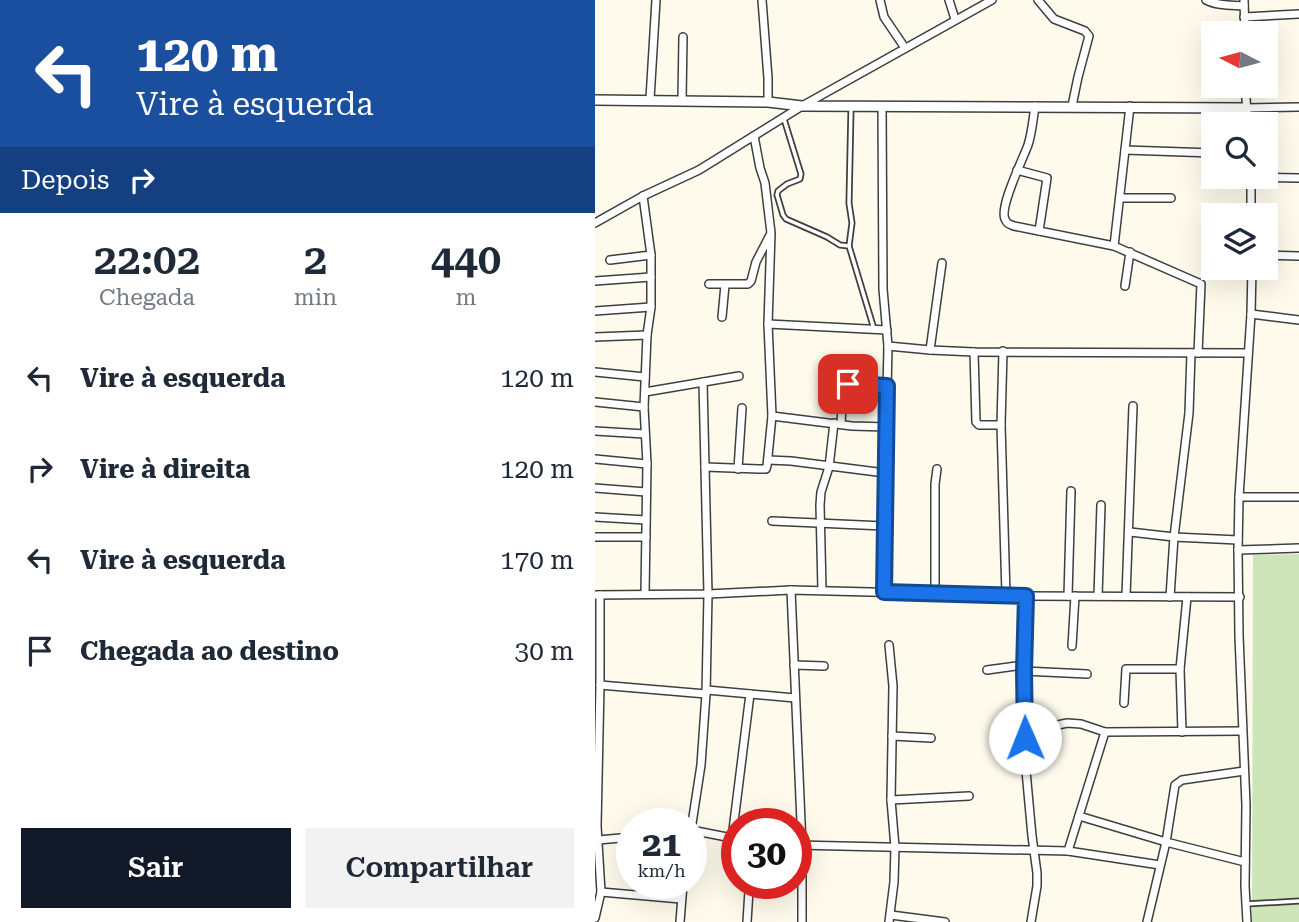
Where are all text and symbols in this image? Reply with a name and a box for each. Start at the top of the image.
north arrow [1201,21,1277,98]
map controls [1201,21,1278,280]
text: 120 m [136,26,278,83]
icon: left [21,28,112,119]
text: Vire à esquerda [136,85,374,123]
button: search [1201,112,1278,189]
icon: right [123,161,161,199]
text: Depois [21,165,109,195]
button: layers [1201,203,1278,280]
text: 22:02 [94,235,200,284]
text: 2 [304,235,327,284]
text: 440 [431,235,501,284]
text: Chegada [99,284,195,311]
text: min [294,284,337,311]
text: m [455,284,476,311]
pin [818,354,878,414]
icon: left [21,359,59,397]
text: Vire à esquerda [80,363,285,393]
text: 120 m [500,363,574,393]
icon: arrive [829,365,867,403]
icon: right [21,450,59,488]
text: Vire à direita [80,454,250,484]
text: 120 m [500,454,574,484]
icon: left [21,541,59,579]
text: Vire à esquerda [80,545,285,575]
text: 170 m [500,545,574,575]
icon: arrive [21,632,59,670]
text: Chegada ao destino [80,636,339,666]
text: 30 m [515,636,574,666]
position arrow [988,701,1062,775]
speed limit sign: 30 [721,808,812,899]
text: 21 [642,824,681,865]
button: Sair [21,828,291,908]
button: Compartilhar [305,828,574,908]
text: km/h [637,860,686,881]

